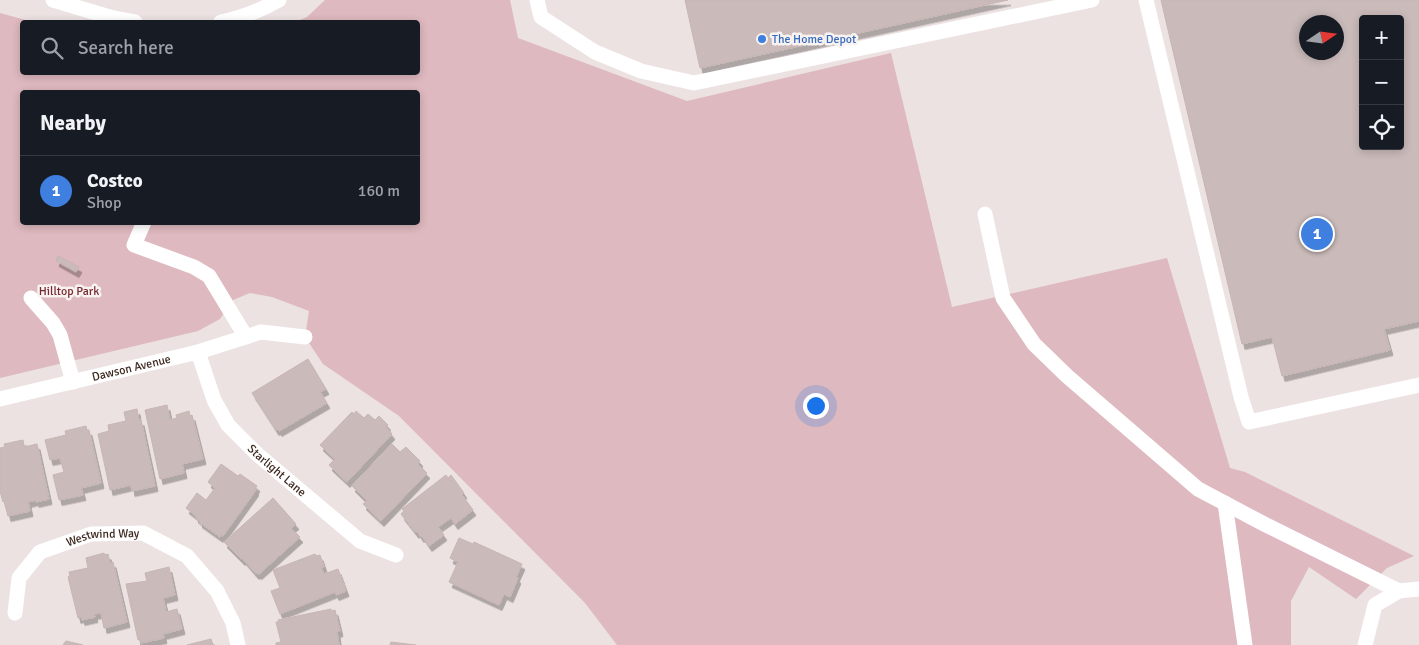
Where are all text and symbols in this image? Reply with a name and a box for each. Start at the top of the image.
north arrow [1299,15,1344,60]
map controls [1359,15,1404,150]
button: + [1359,15,1404,60]
search box [20,20,420,75]
place label: The Home Depot [772,32,856,47]
marker: The Home Depot [756,33,768,45]
icon: search [38,34,66,62]
text: Search here [78,36,174,60]
button: − [1359,60,1404,105]
button: locate [1359,105,1404,150]
text: Nearby [40,110,106,136]
text: Costco [87,169,143,193]
text: 1 [52,181,60,201]
text: 160 m [358,181,400,201]
text: Shop [87,193,121,213]
pin: 1 [1301,215,1333,253]
park label: Hilltop Park [39,284,99,299]
street label: Dawson Avenue [90,351,172,384]
your location [803,393,829,419]
street label: Starlight Lane [244,441,309,500]
street label: Westwind Way [64,526,140,550]

